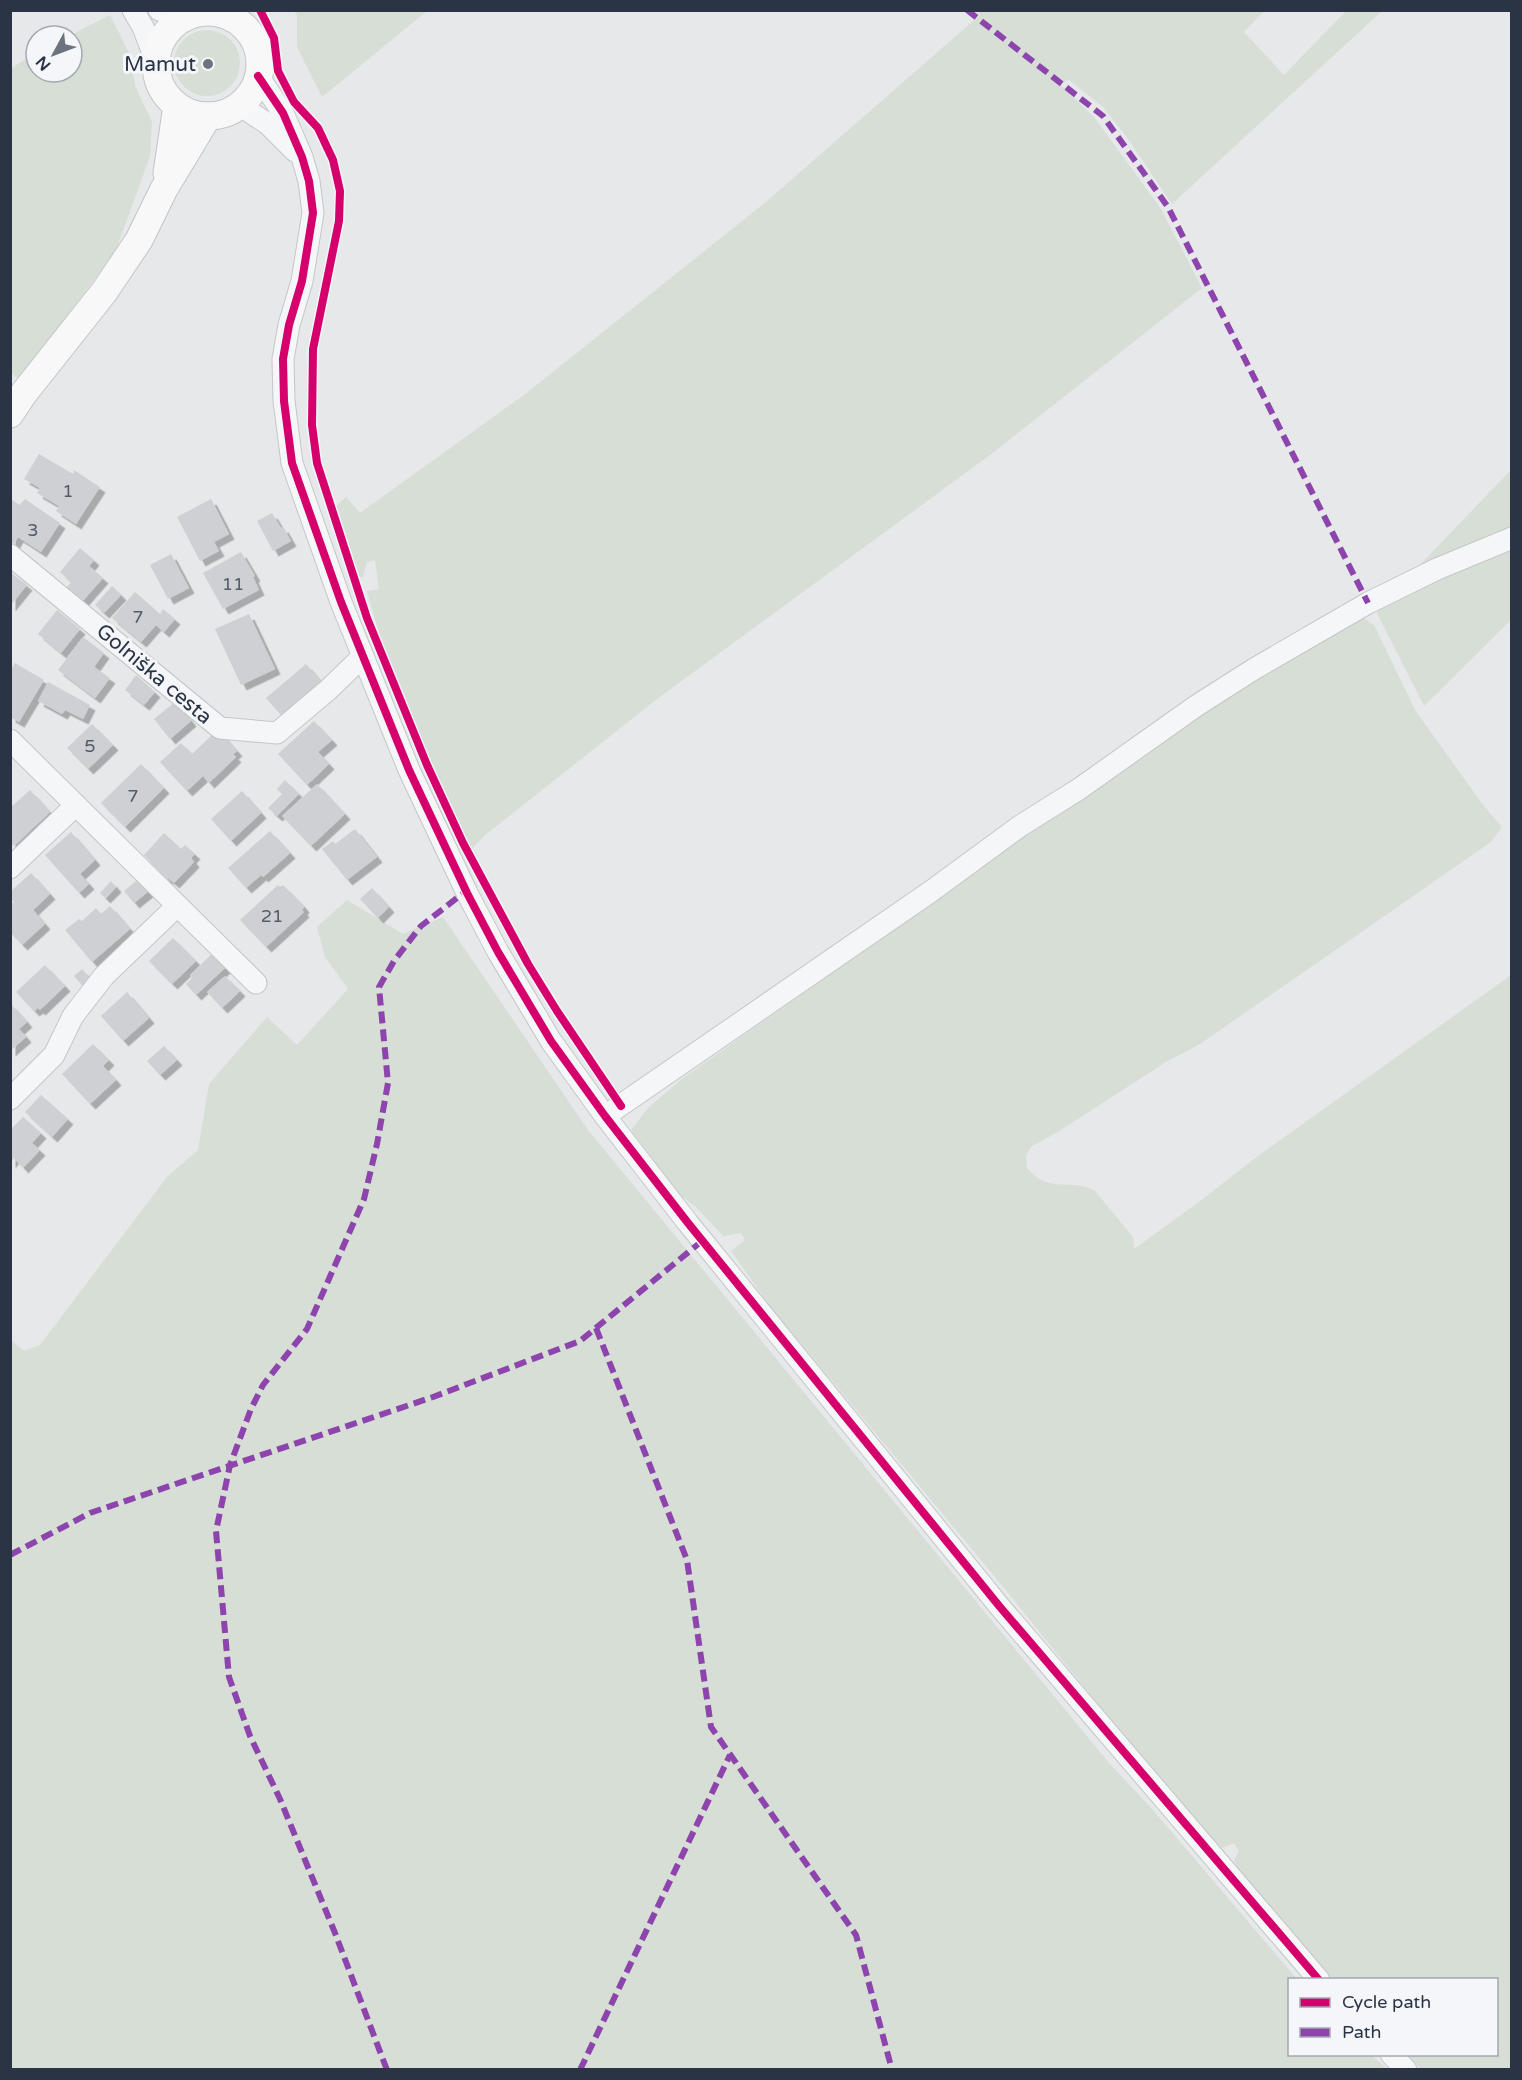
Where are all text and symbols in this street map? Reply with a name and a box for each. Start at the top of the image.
north arrow [24,24,84,84]
text: N [32,52,55,75]
place label: Mamut [124,52,196,77]
marker: Mamut [201,57,215,71]
house number: 1 [62,480,74,502]
house number: 3 [27,519,39,541]
house number: 11 [222,573,244,595]
house number: 7 [132,606,144,628]
street label: Golniška cesta [91,618,217,730]
house number: 5 [84,735,96,757]
house number: 7 [127,785,139,807]
house number: 21 [261,905,283,927]
legend [1288,1978,1498,2056]
text: Cycle path [1342,1991,1431,2013]
text: Path [1342,2021,1381,2043]

